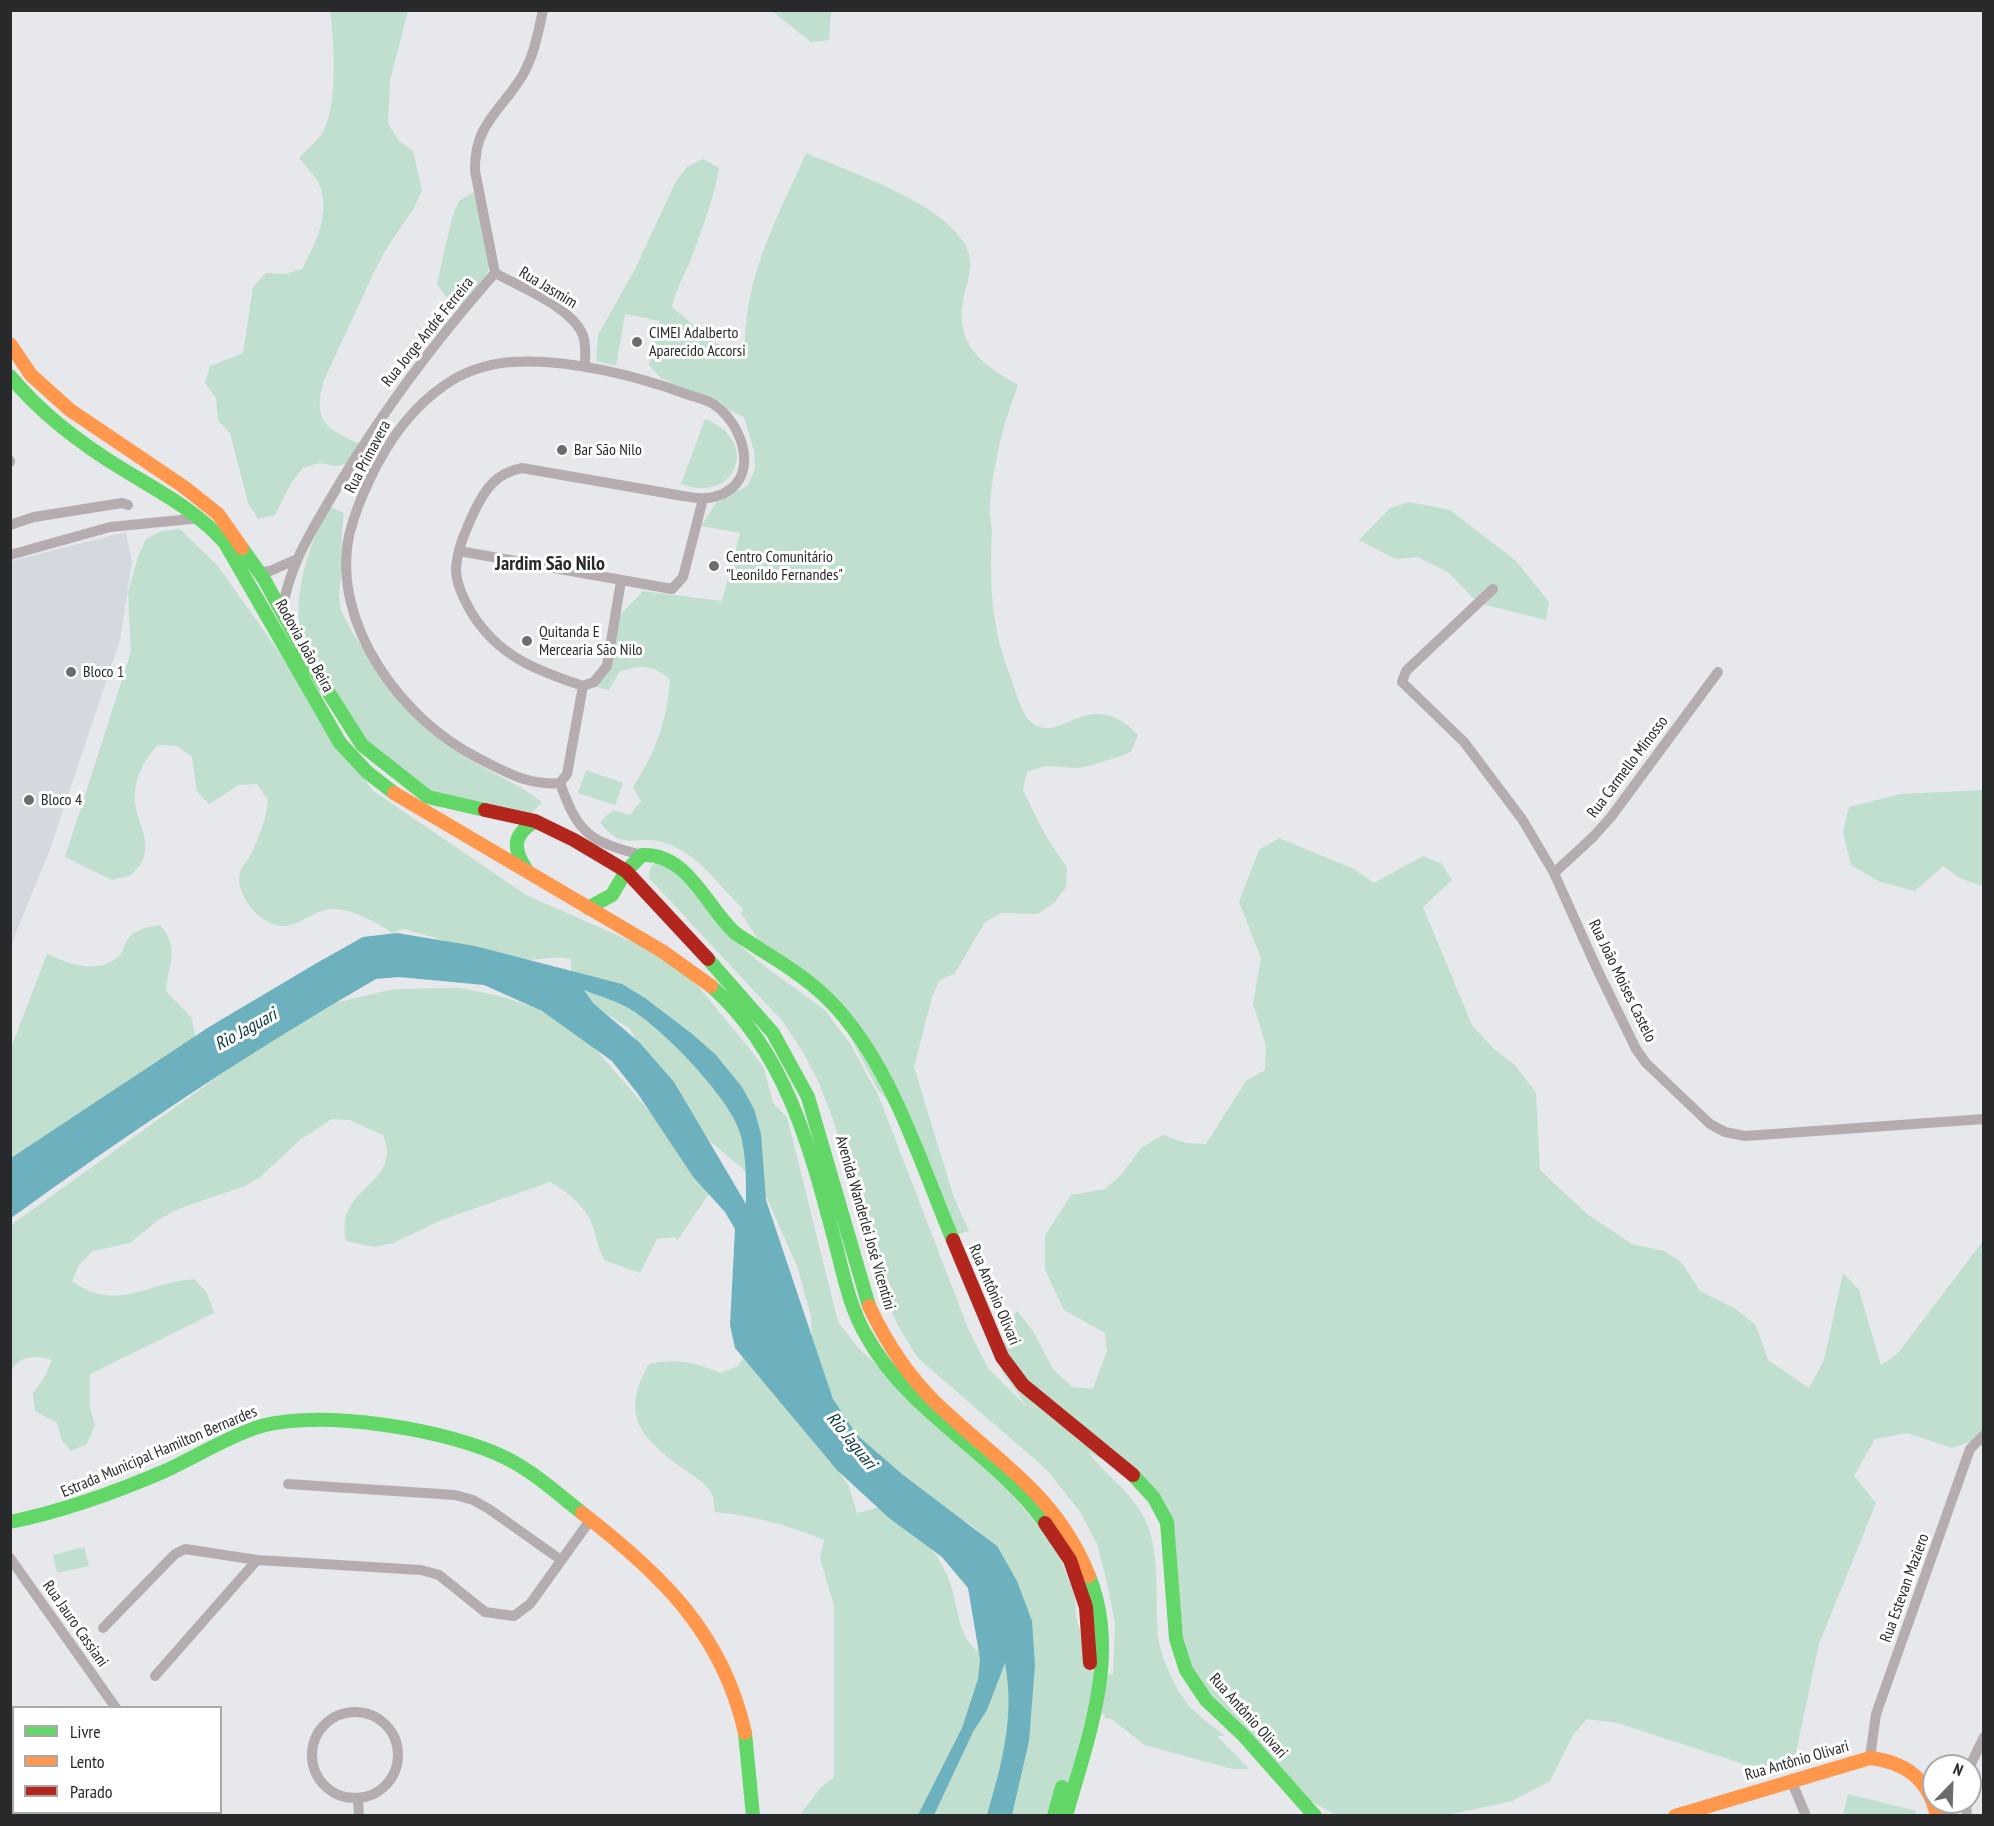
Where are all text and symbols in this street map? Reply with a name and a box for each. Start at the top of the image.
street label: Rua Jasmim [515,263,581,313]
street label: Rua Jorge André Ferreira [378,273,478,391]
place label: CIMEI Adalberto Aparecido Accorsi [649,323,746,361]
marker: CIMEI Adalberto Aparecido Accorsi [630,335,644,349]
street label: Rua Primavera [341,417,395,497]
place label: Bar São Nilo [574,440,642,460]
marker: Bar São Nilo [555,443,569,457]
place label: Centro Comunitário "Leonildo Fernandes" [726,547,843,585]
district label: Jardim São Nilo [495,552,605,576]
marker: Centro Comunitário "Leonildo Fernandes" [707,559,721,573]
street label: Rodovia João Beira [271,596,337,696]
place label: Quitanda E Mercearia São Nilo [539,622,643,660]
marker: Quitanda E Mercearia São Nilo [520,634,534,648]
place label: Bloco 1 [83,662,124,682]
marker: Bloco 1 [64,665,78,679]
street label: Rua Carmello Minosso [1583,712,1673,822]
place label: Bloco 4 [41,790,82,810]
marker: Bloco 4 [22,793,36,807]
street label: Rua João Moises Castelo [1584,917,1660,1045]
water label: Rio Jaguari [211,1004,281,1056]
street label: Avenida Wanderlei José Vicentini [831,1134,899,1312]
street label: Rua Antônio Olivari [964,1242,1024,1348]
street label: Estrada Municipal Hamilton Bernardes [58,1402,260,1502]
water label: Rio Jaguari [821,1408,881,1474]
street label: Rua Estevan Maziero [1876,1531,1934,1645]
street label: Rua Jauro Cassiani [38,1577,112,1671]
street label: Rua Antônio Olivari [1205,1670,1291,1762]
legend [12,1706,222,1814]
text: Livre [70,1720,101,1743]
street label: Rua Antônio Olivari [1743,1737,1851,1785]
text: Lento [70,1750,105,1773]
north arrow [1922,1754,1982,1814]
text: N [1950,1758,1966,1780]
text: Parado [70,1780,113,1803]

